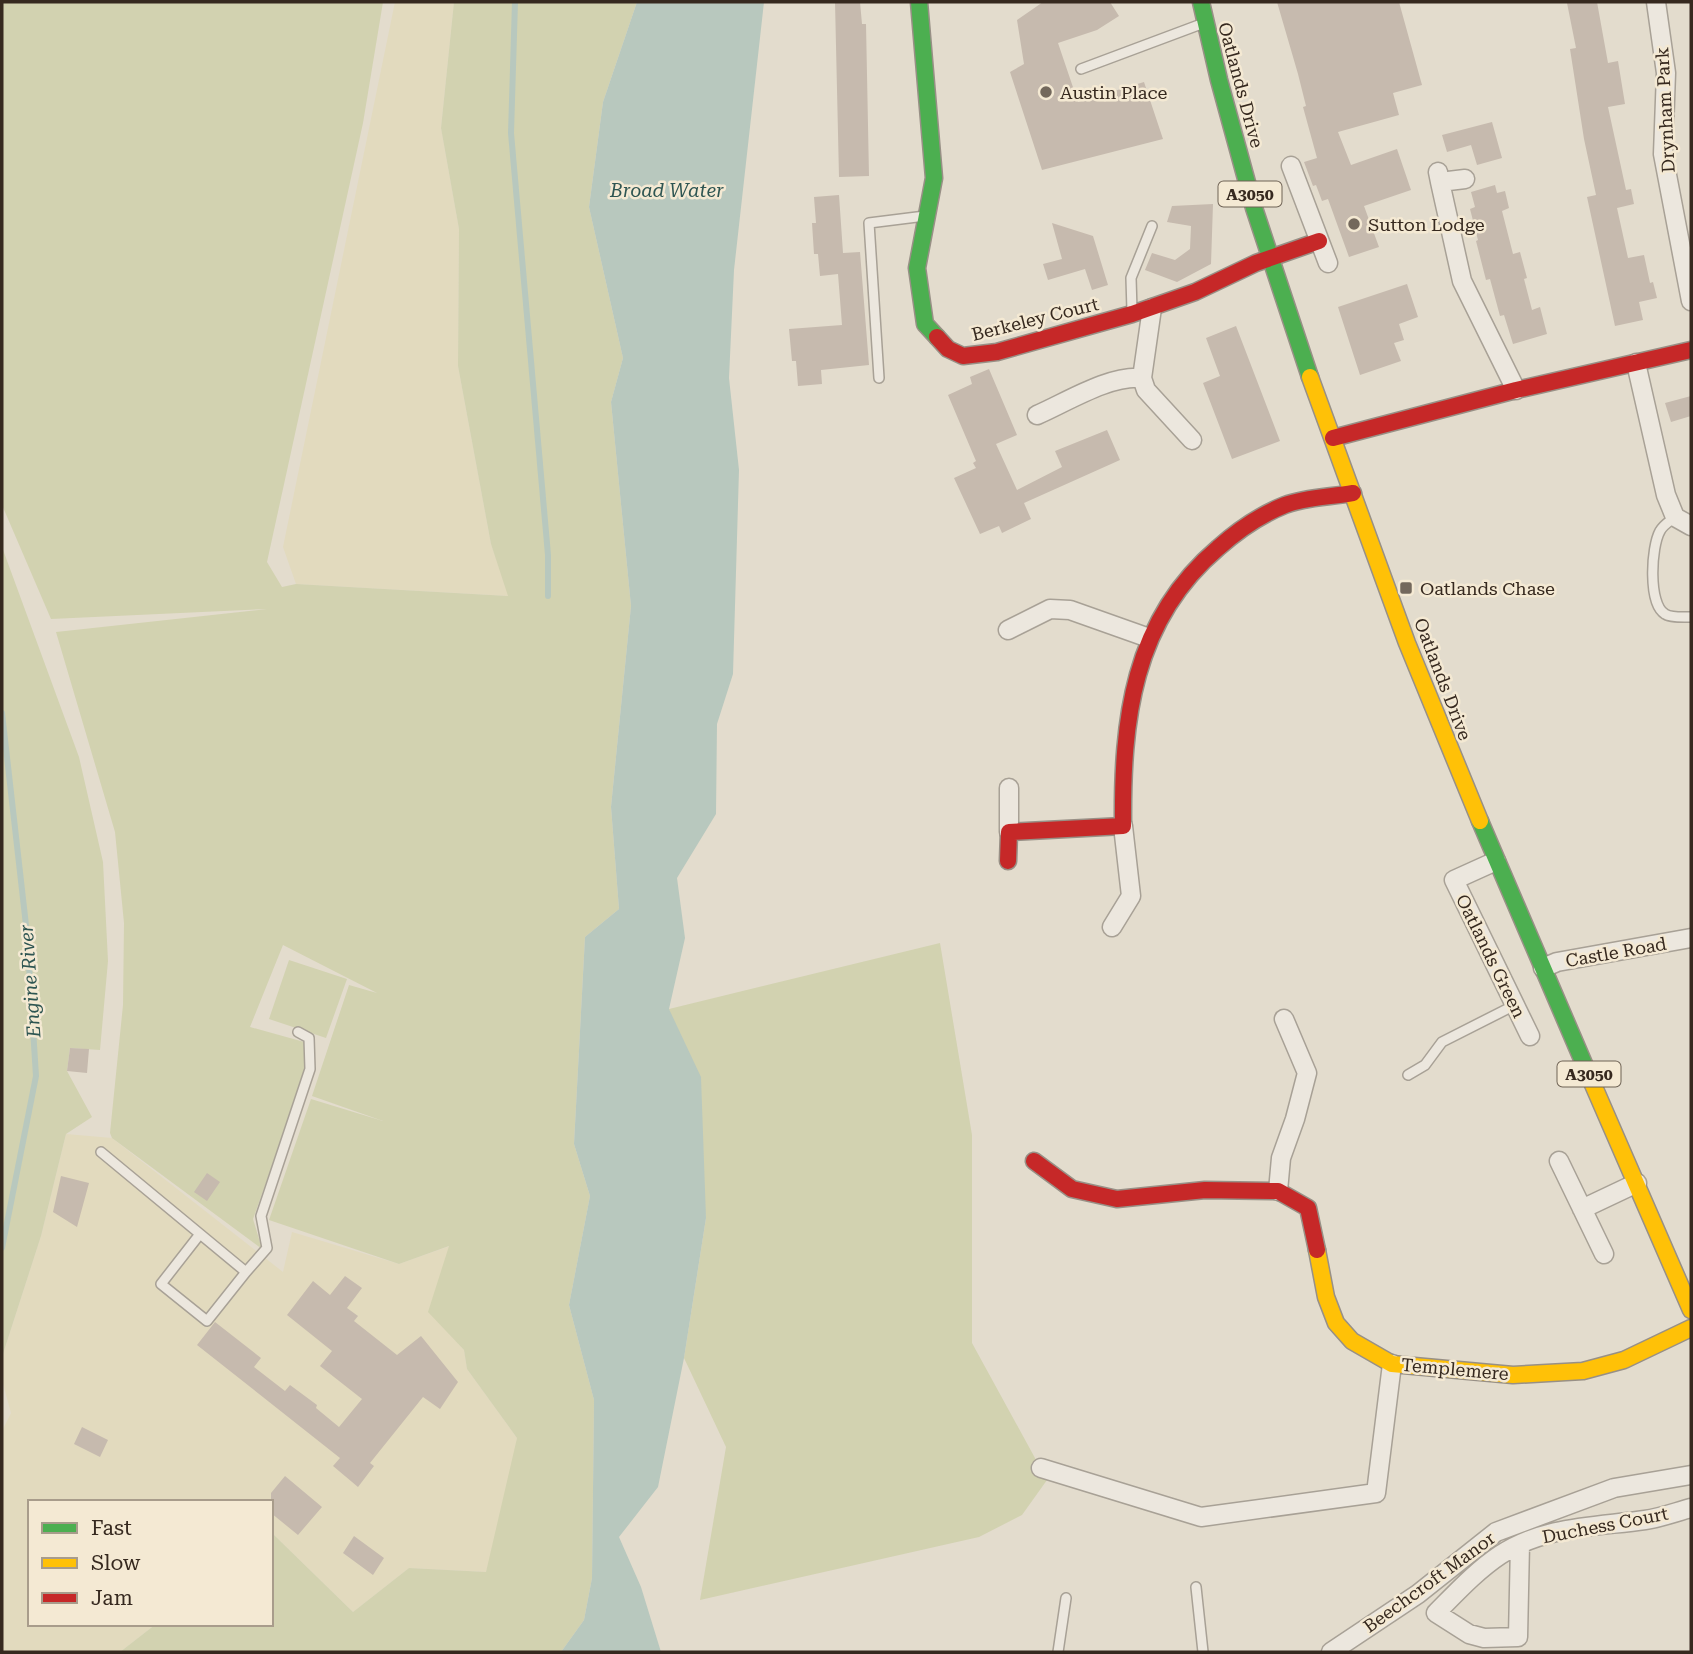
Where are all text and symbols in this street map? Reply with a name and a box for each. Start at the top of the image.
street label: Oatlands Drive [1214,20,1268,150]
street label: Drynham Park [1651,47,1679,173]
place label: Austin Place [1060,82,1167,103]
marker: Austin Place [1038,84,1054,100]
water label: Broad Water [609,179,724,202]
road number: A3050 [1218,182,1282,206]
place label: Sutton Lodge [1368,214,1485,235]
marker: Sutton Lodge [1346,216,1362,232]
street label: Berkeley Court [969,293,1101,345]
place label: Oatlands Chase [1420,578,1555,599]
marker: Oatlands Chase [1398,580,1414,596]
street label: Oatlands Drive [1410,615,1476,743]
street label: Oatlands Green [1452,891,1530,1022]
water label: Engine River [15,924,45,1039]
street label: Castle Road [1564,933,1669,971]
road number: A3050 [1558,1062,1620,1086]
street label: Templemere [1400,1354,1510,1384]
legend [28,1500,273,1626]
street label: Duchess Court [1540,1502,1670,1548]
text: Fast [91,1516,132,1540]
street label: Beechcroft Manor [1359,1527,1499,1637]
text: Slow [91,1551,141,1575]
text: Jam [91,1586,133,1610]

